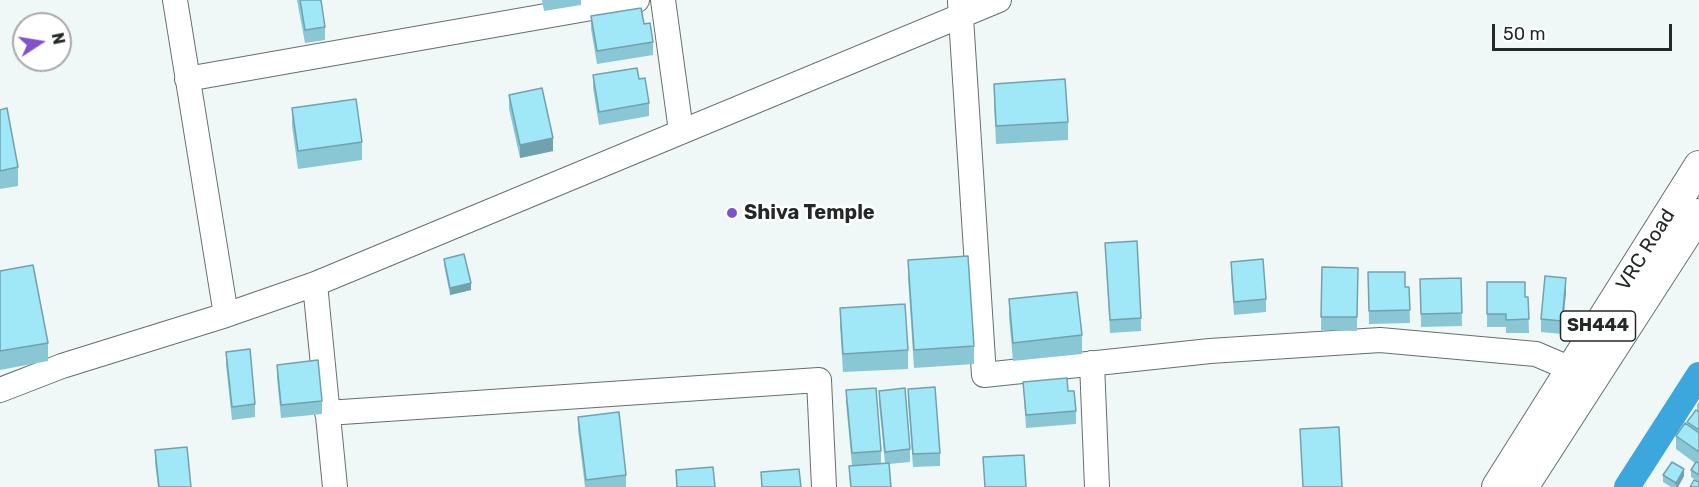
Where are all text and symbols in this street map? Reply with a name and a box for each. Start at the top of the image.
north arrow [12,12,72,72]
scale bar [1495,12,1675,50]
text: 50 m [1503,23,1546,45]
text: N [48,31,69,46]
place label: Shiva Temple [744,201,875,225]
street label: VRC Road [1612,205,1680,295]
marker: Shiva Temple [725,206,739,220]
road number: SH444 [1560,311,1636,341]

